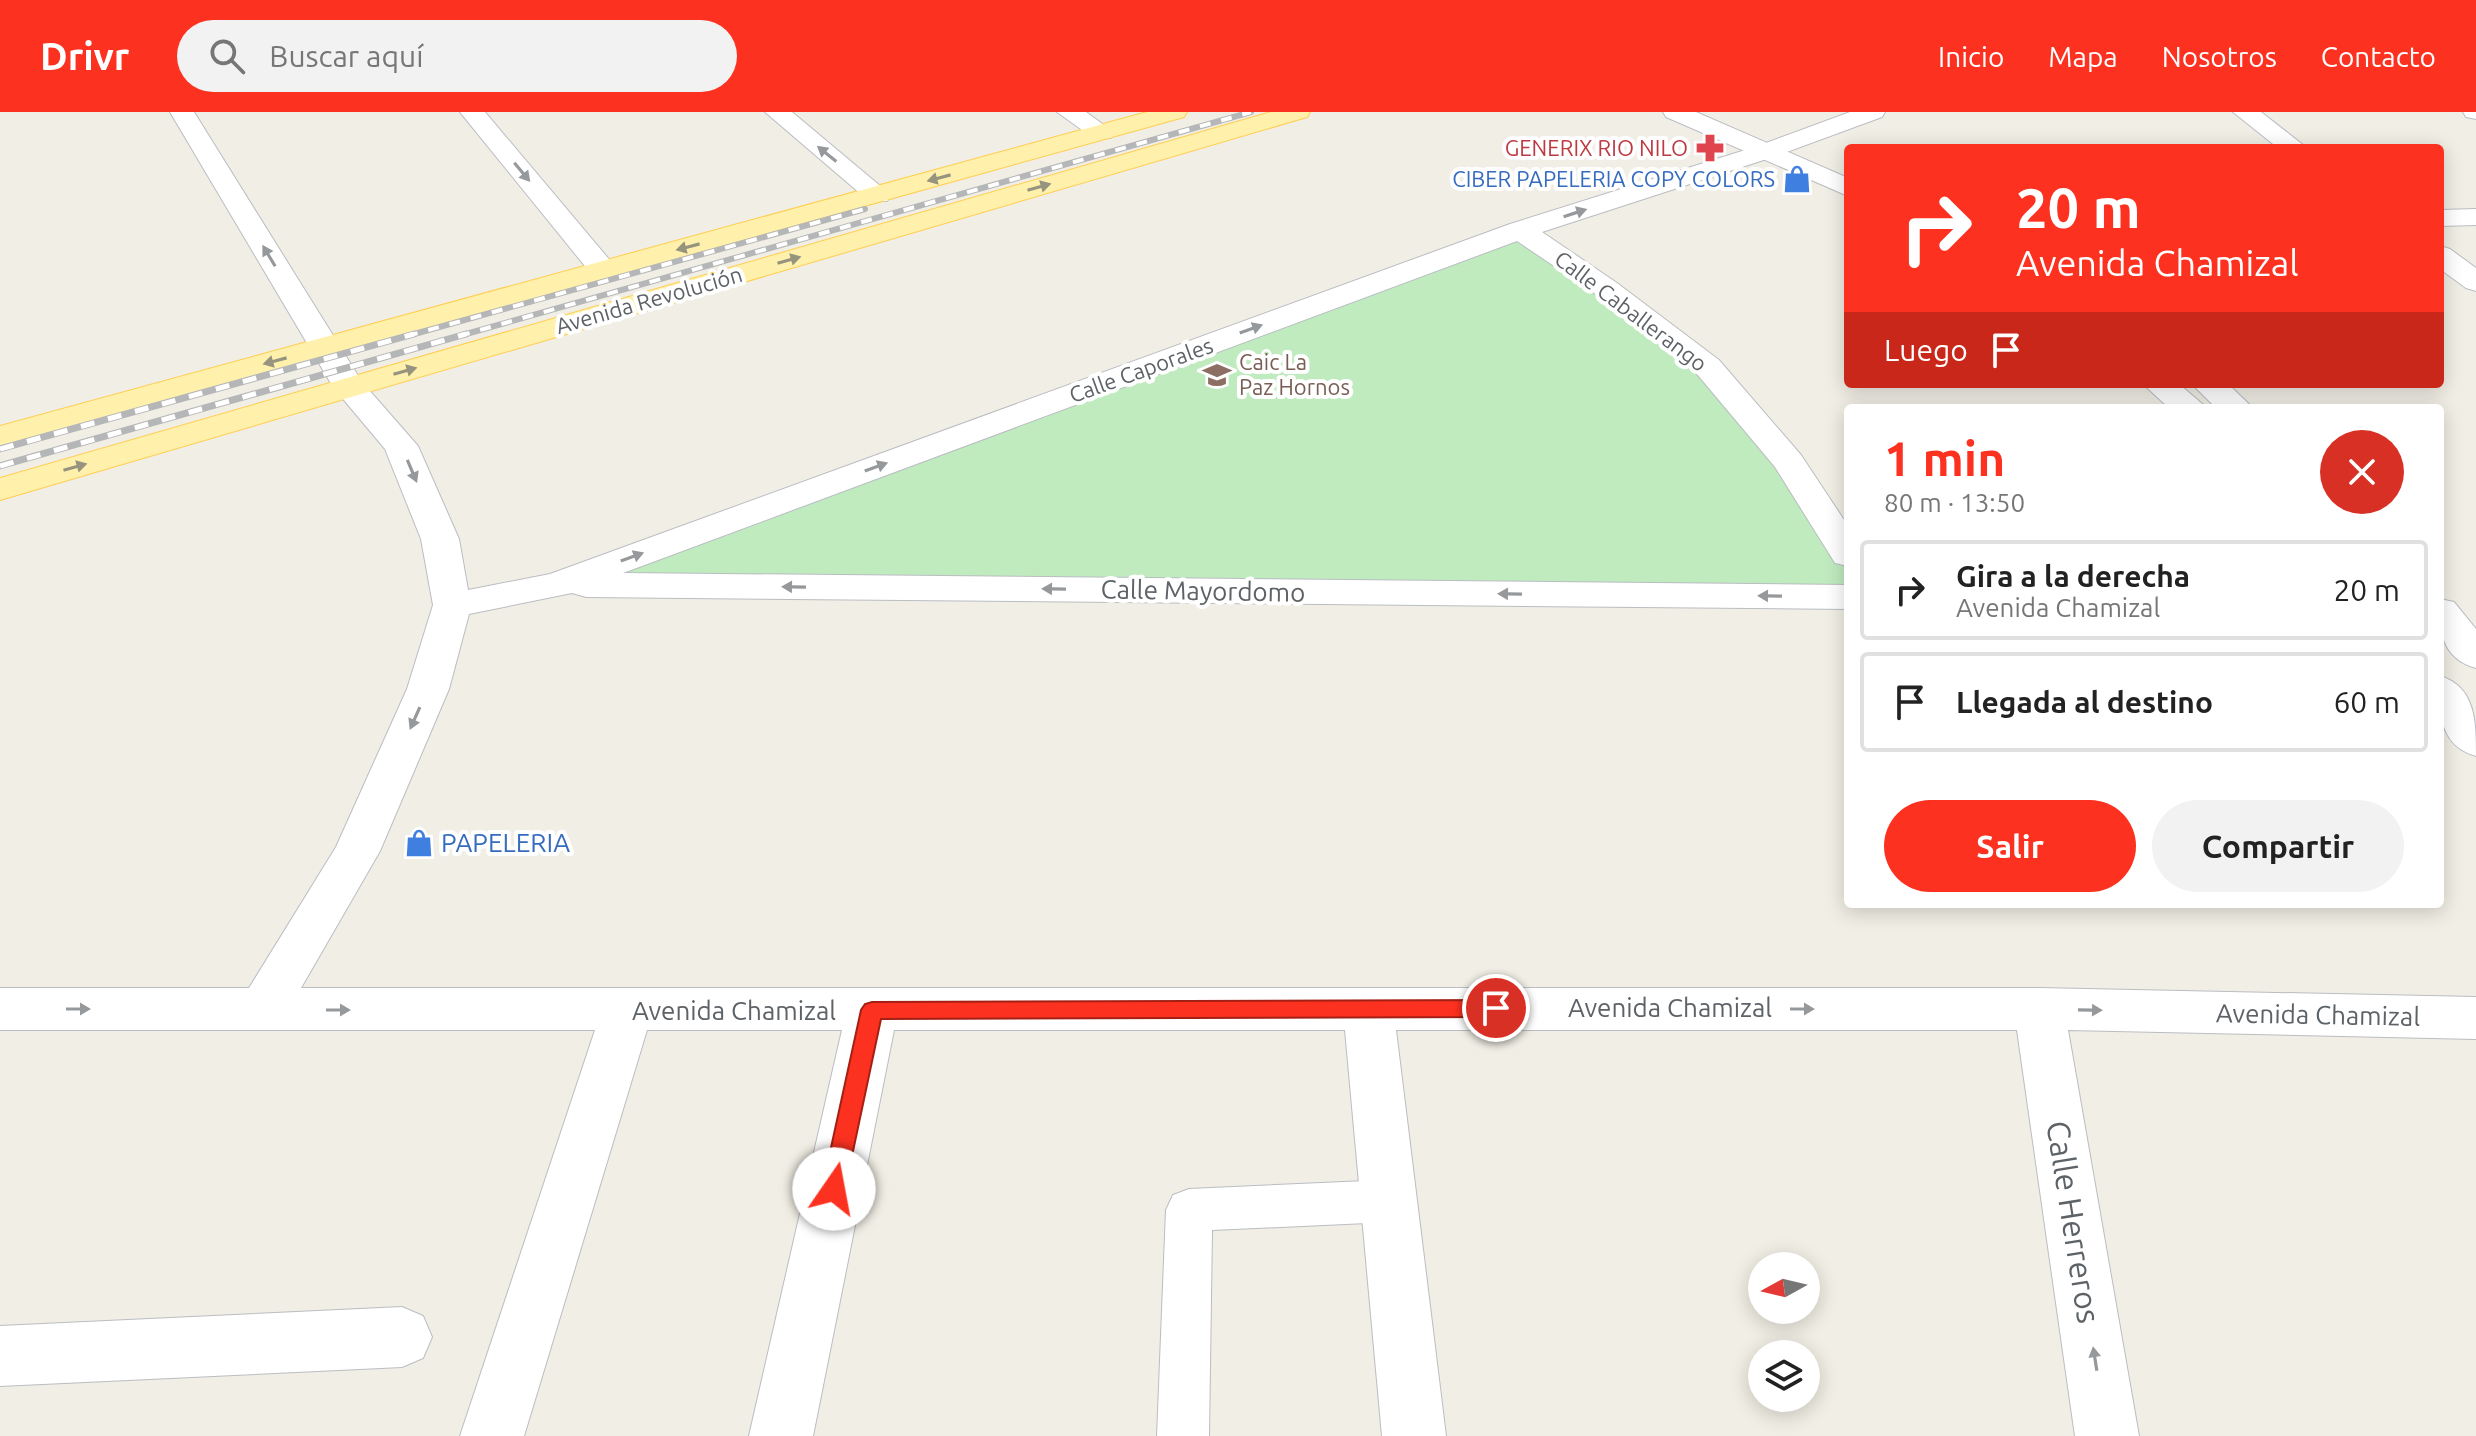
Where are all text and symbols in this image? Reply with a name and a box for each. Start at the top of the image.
search box [177,20,737,92]
icon: search [205,34,249,78]
text: Drivr [40,35,129,77]
text: Buscar aquí [269,39,423,73]
text: Inicio [1938,41,2004,72]
text: Mapa [2048,41,2118,72]
text: Nosotros [2162,41,2277,72]
text: Contacto [2321,41,2436,72]
pharmacy icon: GENERIX RIO NILO [1695,133,1725,163]
place label: GENERIX RIO NILO [1505,135,1688,160]
one-way arrow [817,146,837,162]
one-way arrow [513,162,530,182]
shop icon: CIBER PAPELERIA COPY COLORS [1782,164,1812,194]
place label: CIBER PAPELERIA COPY COLORS [1452,166,1775,191]
one-way arrow [926,173,951,185]
icon: right [1884,176,1988,280]
text: 20 m [2016,176,2141,239]
one-way arrow [1027,180,1051,193]
one-way arrow [1563,206,1587,218]
one-way arrow [675,241,699,254]
text: Avenida Chamizal [2016,242,2299,283]
one-way arrow [262,245,276,267]
street label: Calle Caballerango [1550,245,1712,376]
one-way arrow [777,253,802,265]
street label: Avenida Revolución [553,261,745,338]
one-way arrow [1239,322,1263,335]
icon: arrive [1984,328,2028,372]
street label: Calle Caporales [1066,332,1216,407]
text: Luego [1884,333,1968,367]
place label: Caic La Paz Hornos [1239,349,1350,399]
one-way arrow [263,355,288,367]
school or university icon: Caic La Paz Hornos [1202,360,1232,390]
one-way arrow [394,364,418,377]
button: close [2320,430,2404,514]
text: 1 min [1884,431,2005,485]
one-way arrow [405,459,418,483]
one-way arrow [63,460,87,473]
one-way arrow [864,461,888,473]
text: 80 m · 13:50 [1884,488,2025,517]
one-way arrow [620,551,644,563]
text: Gira a la derecha [1956,559,2190,593]
icon: right [1888,568,1932,612]
text: 20 m [2333,573,2400,607]
street label: Calle Mayordomo [1100,574,1306,607]
one-way arrow [781,580,806,593]
one-way arrow [1041,583,1066,595]
one-way arrow [1497,587,1522,600]
one-way arrow [1757,590,1782,602]
text: Avenida Chamizal [1956,593,2160,622]
icon: arrive [1888,680,1932,724]
text: Llegada al destino [1956,685,2213,719]
text: 60 m [2333,685,2400,719]
one-way arrow [408,707,422,730]
button: Salir [1884,800,2136,892]
button: Compartir [2152,800,2404,892]
shop icon: PAPELERIA [404,828,434,858]
place label: PAPELERIA [441,828,570,857]
pin [1462,974,1530,1042]
icon: arrive [1474,986,1518,1030]
street label: Avenida Chamizal [1568,993,1772,1022]
street label: Avenida Chamizal [632,996,836,1025]
street label: Avenida Chamizal [2216,998,2421,1031]
one-way arrow [66,1003,91,1015]
one-way arrow [326,1003,351,1016]
one-way arrow [1790,1003,1815,1015]
one-way arrow [2078,1004,2103,1016]
street label: Calle Herreros [2040,1118,2108,1326]
position arrow [792,1147,876,1231]
north arrow [1748,1252,1820,1324]
map controls [1748,1252,1820,1412]
button: layers [1748,1340,1820,1412]
one-way arrow [2088,1346,2101,1371]

